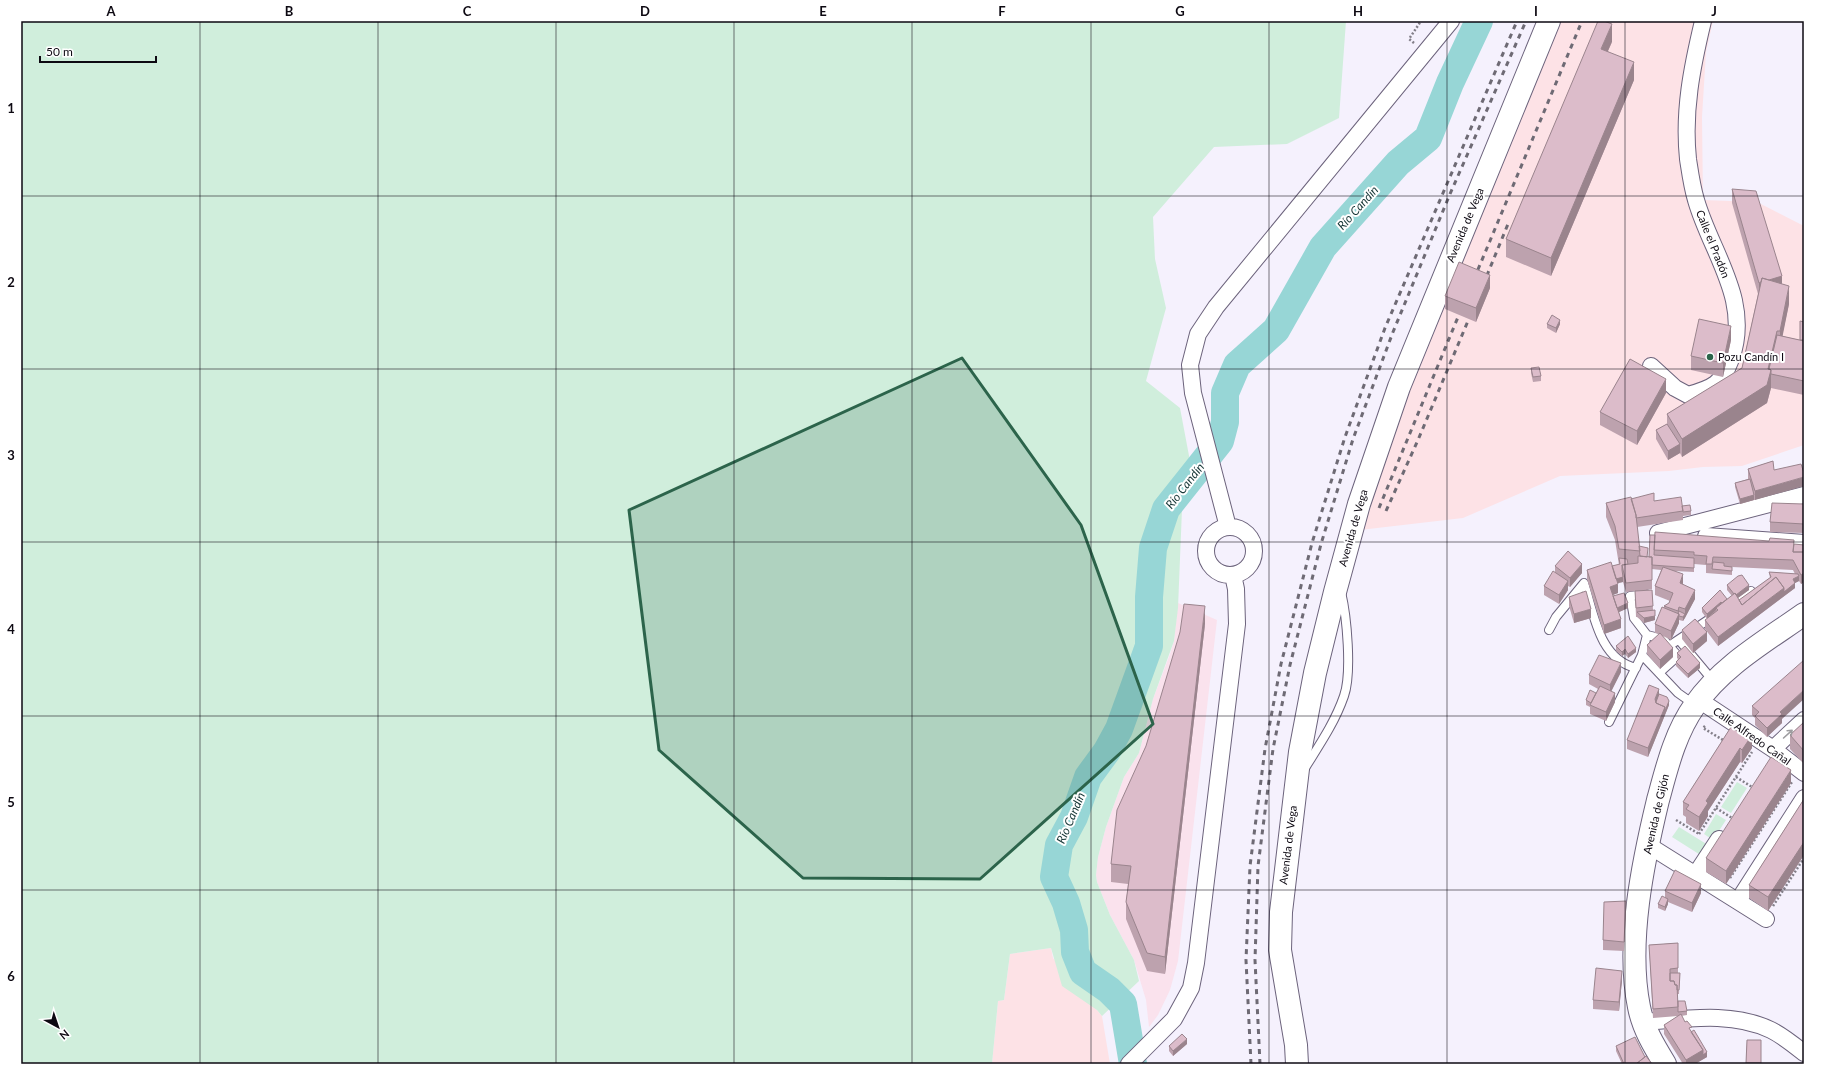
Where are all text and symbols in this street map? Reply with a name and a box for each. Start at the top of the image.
text: A [105,3,116,19]
text: B [285,3,294,19]
text: C [463,3,472,19]
text: D [640,3,650,19]
text: E [819,3,827,19]
text: F [998,3,1006,19]
text: G [1175,3,1185,19]
text: H [1353,3,1363,19]
text: I [1534,3,1538,19]
text: J [1711,3,1717,19]
scale bar [40,38,156,64]
text: 50 m [46,44,73,59]
text: 1 [7,100,15,116]
water label: Río Candín [1334,183,1381,233]
street label: Avenida de Vega [1443,186,1486,264]
street label: Calle el Pradón [1694,208,1733,280]
text: 2 [7,274,15,290]
place label: Pozu Candín I [1718,350,1784,363]
marker: Pozu Candín I [1705,352,1715,362]
text: 3 [7,447,15,463]
water label: Río Candín [1162,460,1207,512]
street label: Avenida de Vega [1335,488,1370,568]
text: 4 [7,621,15,637]
street label: Calle Alfredo Cañal [1711,704,1794,767]
one-way arrow [1783,730,1793,739]
street label: Avenida de Gijón [1640,772,1671,855]
water label: Río Candín [1053,790,1088,846]
text: 5 [7,794,15,810]
street label: Avenida de Vega [1276,805,1299,885]
text: 6 [7,968,15,984]
north arrow [38,1007,78,1047]
text: N [57,1027,72,1043]

